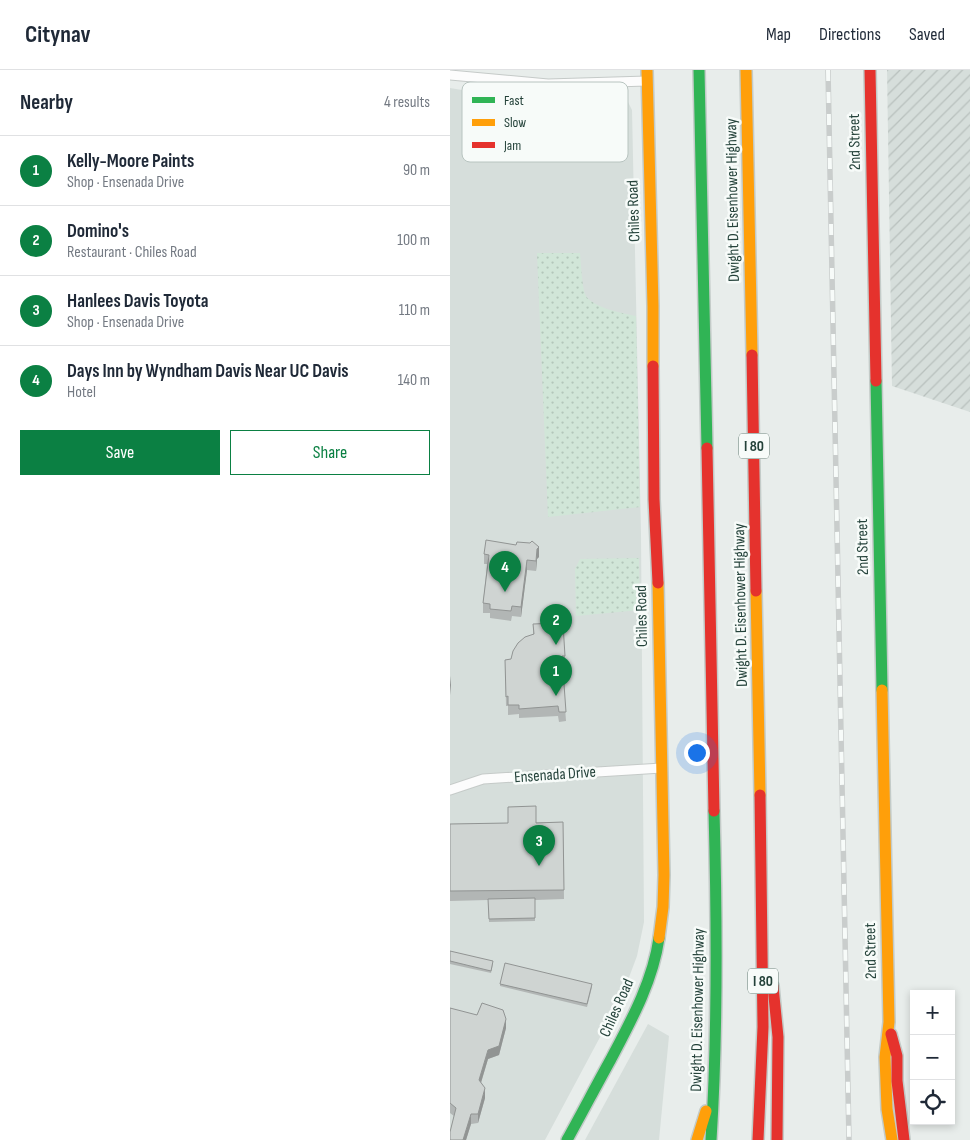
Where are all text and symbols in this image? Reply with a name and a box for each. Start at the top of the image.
text: Citynav [25,20,91,49]
text: Map [766,24,791,45]
text: Directions [819,24,881,45]
text: Saved [909,24,945,45]
legend [462,82,628,162]
text: Nearby [20,90,73,115]
text: Fast [504,92,524,109]
text: 4 results [384,93,430,112]
text: Slow [504,114,526,131]
street label: 2nd Street [845,114,865,170]
street label: Dwight D. Eisenhower Highway [722,118,744,282]
text: Jam [503,137,521,154]
text: Kelly-Moore Paints [67,150,194,173]
text: 1 [33,161,39,180]
text: 90 m [403,161,430,180]
text: Shop · Ensenada Drive [67,173,184,192]
street label: Chiles Road [623,180,645,242]
text: Domino's [67,220,129,243]
text: 2 [32,231,40,250]
text: 100 m [397,231,430,250]
text: Restaurant · Chiles Road [67,243,197,262]
text: Hanlees Davis Toyota [67,290,208,313]
text: 3 [32,301,40,320]
text: 110 m [399,301,430,320]
text: Shop · Ensenada Drive [67,313,184,332]
text: Days Inn by Wyndham Davis Near UC Davis [67,360,349,383]
text: 4 [32,371,40,390]
text: 140 m [398,371,430,390]
text: Hotel [67,383,96,402]
button: Save [20,430,220,475]
button: Share [230,430,430,475]
road number: I 80 [739,434,769,458]
street label: 2nd Street [853,519,873,575]
street label: Dwight D. Eisenhower Highway [730,523,752,687]
pin: 4 [489,551,521,592]
street label: Chiles Road [632,585,652,647]
pin: 2 [540,604,572,645]
pin: 1 [540,655,572,696]
your location [684,740,710,766]
street label: Ensenada Drive [513,763,597,787]
pin: 3 [523,825,555,866]
street label: 2nd Street [861,923,881,979]
street label: Dwight D. Eisenhower Highway [687,928,709,1092]
road number: I 80 [748,968,778,994]
street label: Chiles Road [596,976,638,1040]
map controls [910,990,955,1125]
button: + [910,990,955,1035]
button: − [910,1035,955,1080]
button: locate [910,1080,955,1125]

